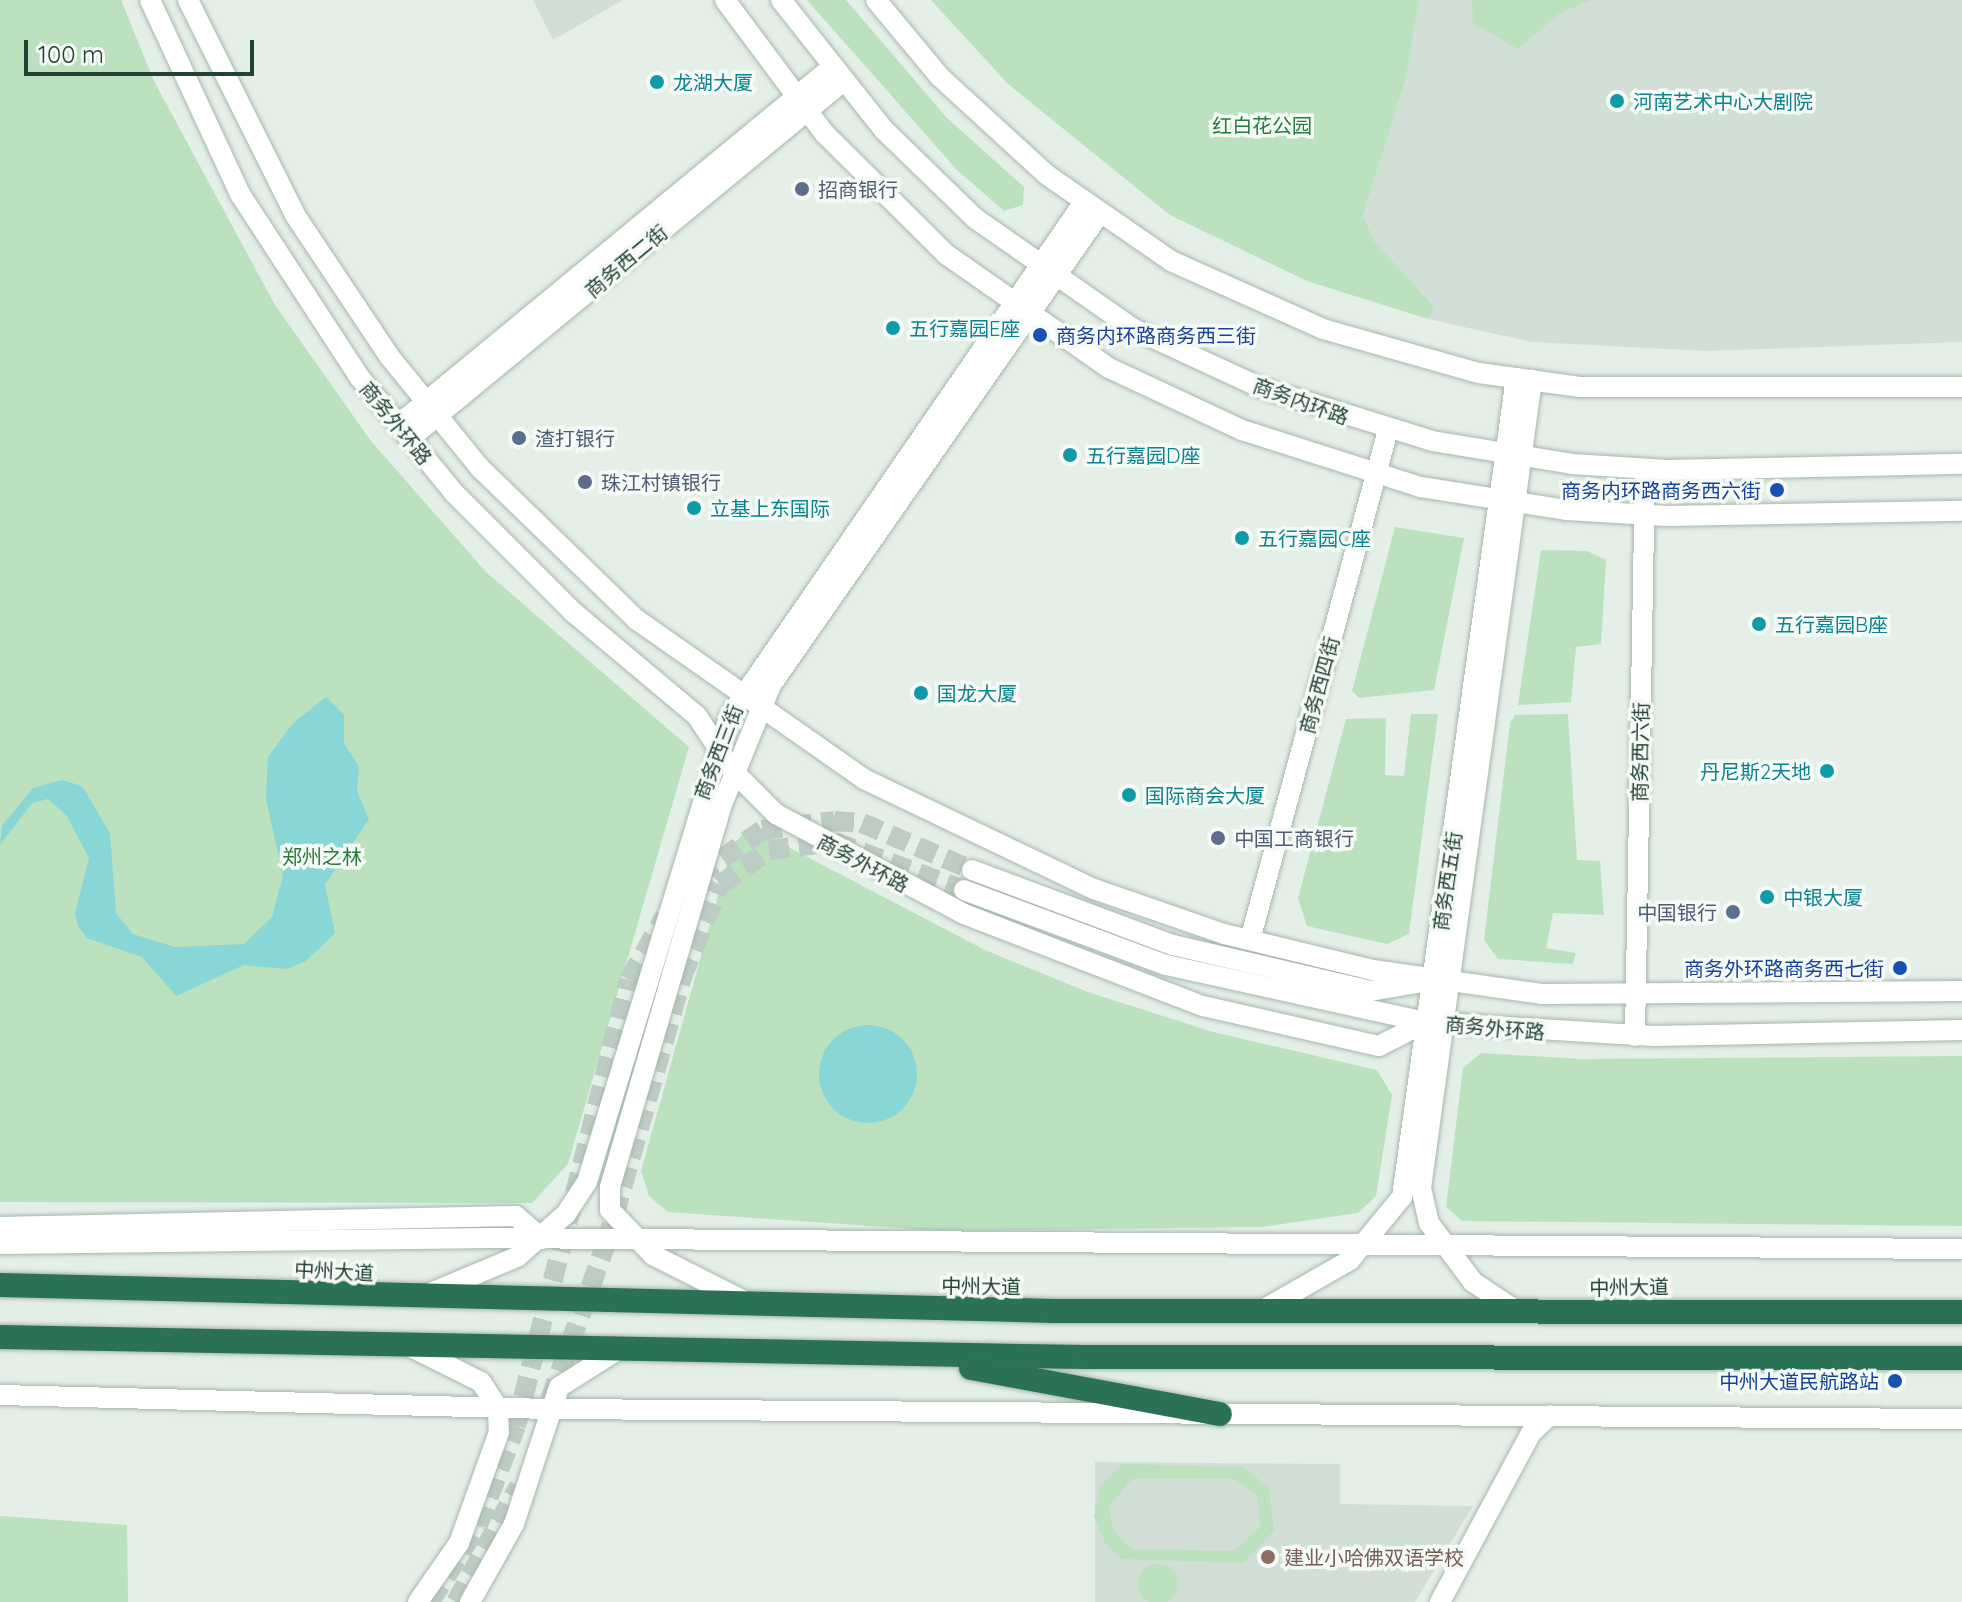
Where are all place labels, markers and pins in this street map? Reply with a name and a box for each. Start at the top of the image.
place label: 龙湖大厦 [673,70,753,94]
marker: 龙湖大厦 [648,73,666,91]
place label: 河南艺术中心大剧院 [1633,89,1813,113]
marker: 河南艺术中心大剧院 [1608,92,1626,110]
place label: 招商银行 [818,177,898,201]
marker: 招商银行 [793,180,811,198]
place label: 五行嘉园E座 [909,316,1020,340]
marker: 五行嘉园E座 [884,319,902,337]
place label: 商务内环路商务西三街 [1056,323,1256,347]
marker: 商务内环路商务西三街 [1031,326,1049,344]
place label: 渣打银行 [535,426,615,450]
marker: 渣打银行 [510,429,528,447]
place label: 五行嘉园D座 [1086,443,1200,467]
marker: 五行嘉园D座 [1061,446,1079,464]
place label: 珠江村镇银行 [601,470,721,494]
marker: 珠江村镇银行 [576,473,594,491]
place label: 商务内环路商务西六街 [1561,478,1761,502]
marker: 商务内环路商务西六街 [1768,481,1786,499]
place label: 立基上东国际 [710,496,830,520]
marker: 立基上东国际 [685,499,703,517]
place label: 五行嘉园C座 [1258,526,1371,550]
marker: 五行嘉园C座 [1233,529,1251,547]
place label: 五行嘉园B座 [1775,612,1888,636]
marker: 五行嘉园B座 [1750,615,1768,633]
place label: 国龙大厦 [937,681,1017,705]
marker: 国龙大厦 [912,684,930,702]
place label: 丹尼斯2天地 [1700,759,1811,783]
marker: 丹尼斯2天地 [1818,762,1836,780]
place label: 国际商会大厦 [1145,783,1265,807]
marker: 国际商会大厦 [1120,786,1138,804]
place label: 中国工商银行 [1234,826,1354,850]
marker: 中国工商银行 [1209,829,1227,847]
place label: 中银大厦 [1783,885,1863,909]
marker: 中银大厦 [1758,888,1776,906]
place label: 中国银行 [1637,900,1717,924]
marker: 中国银行 [1724,903,1742,921]
place label: 商务外环路商务西七街 [1684,956,1884,980]
marker: 商务外环路商务西七街 [1891,959,1909,977]
place label: 中州大道民航路站 [1719,1369,1879,1393]
marker: 中州大道民航路站 [1886,1372,1904,1390]
place label: 建业小哈佛双语学校 [1284,1545,1464,1569]
marker: 建业小哈佛双语学校 [1259,1548,1277,1566]

